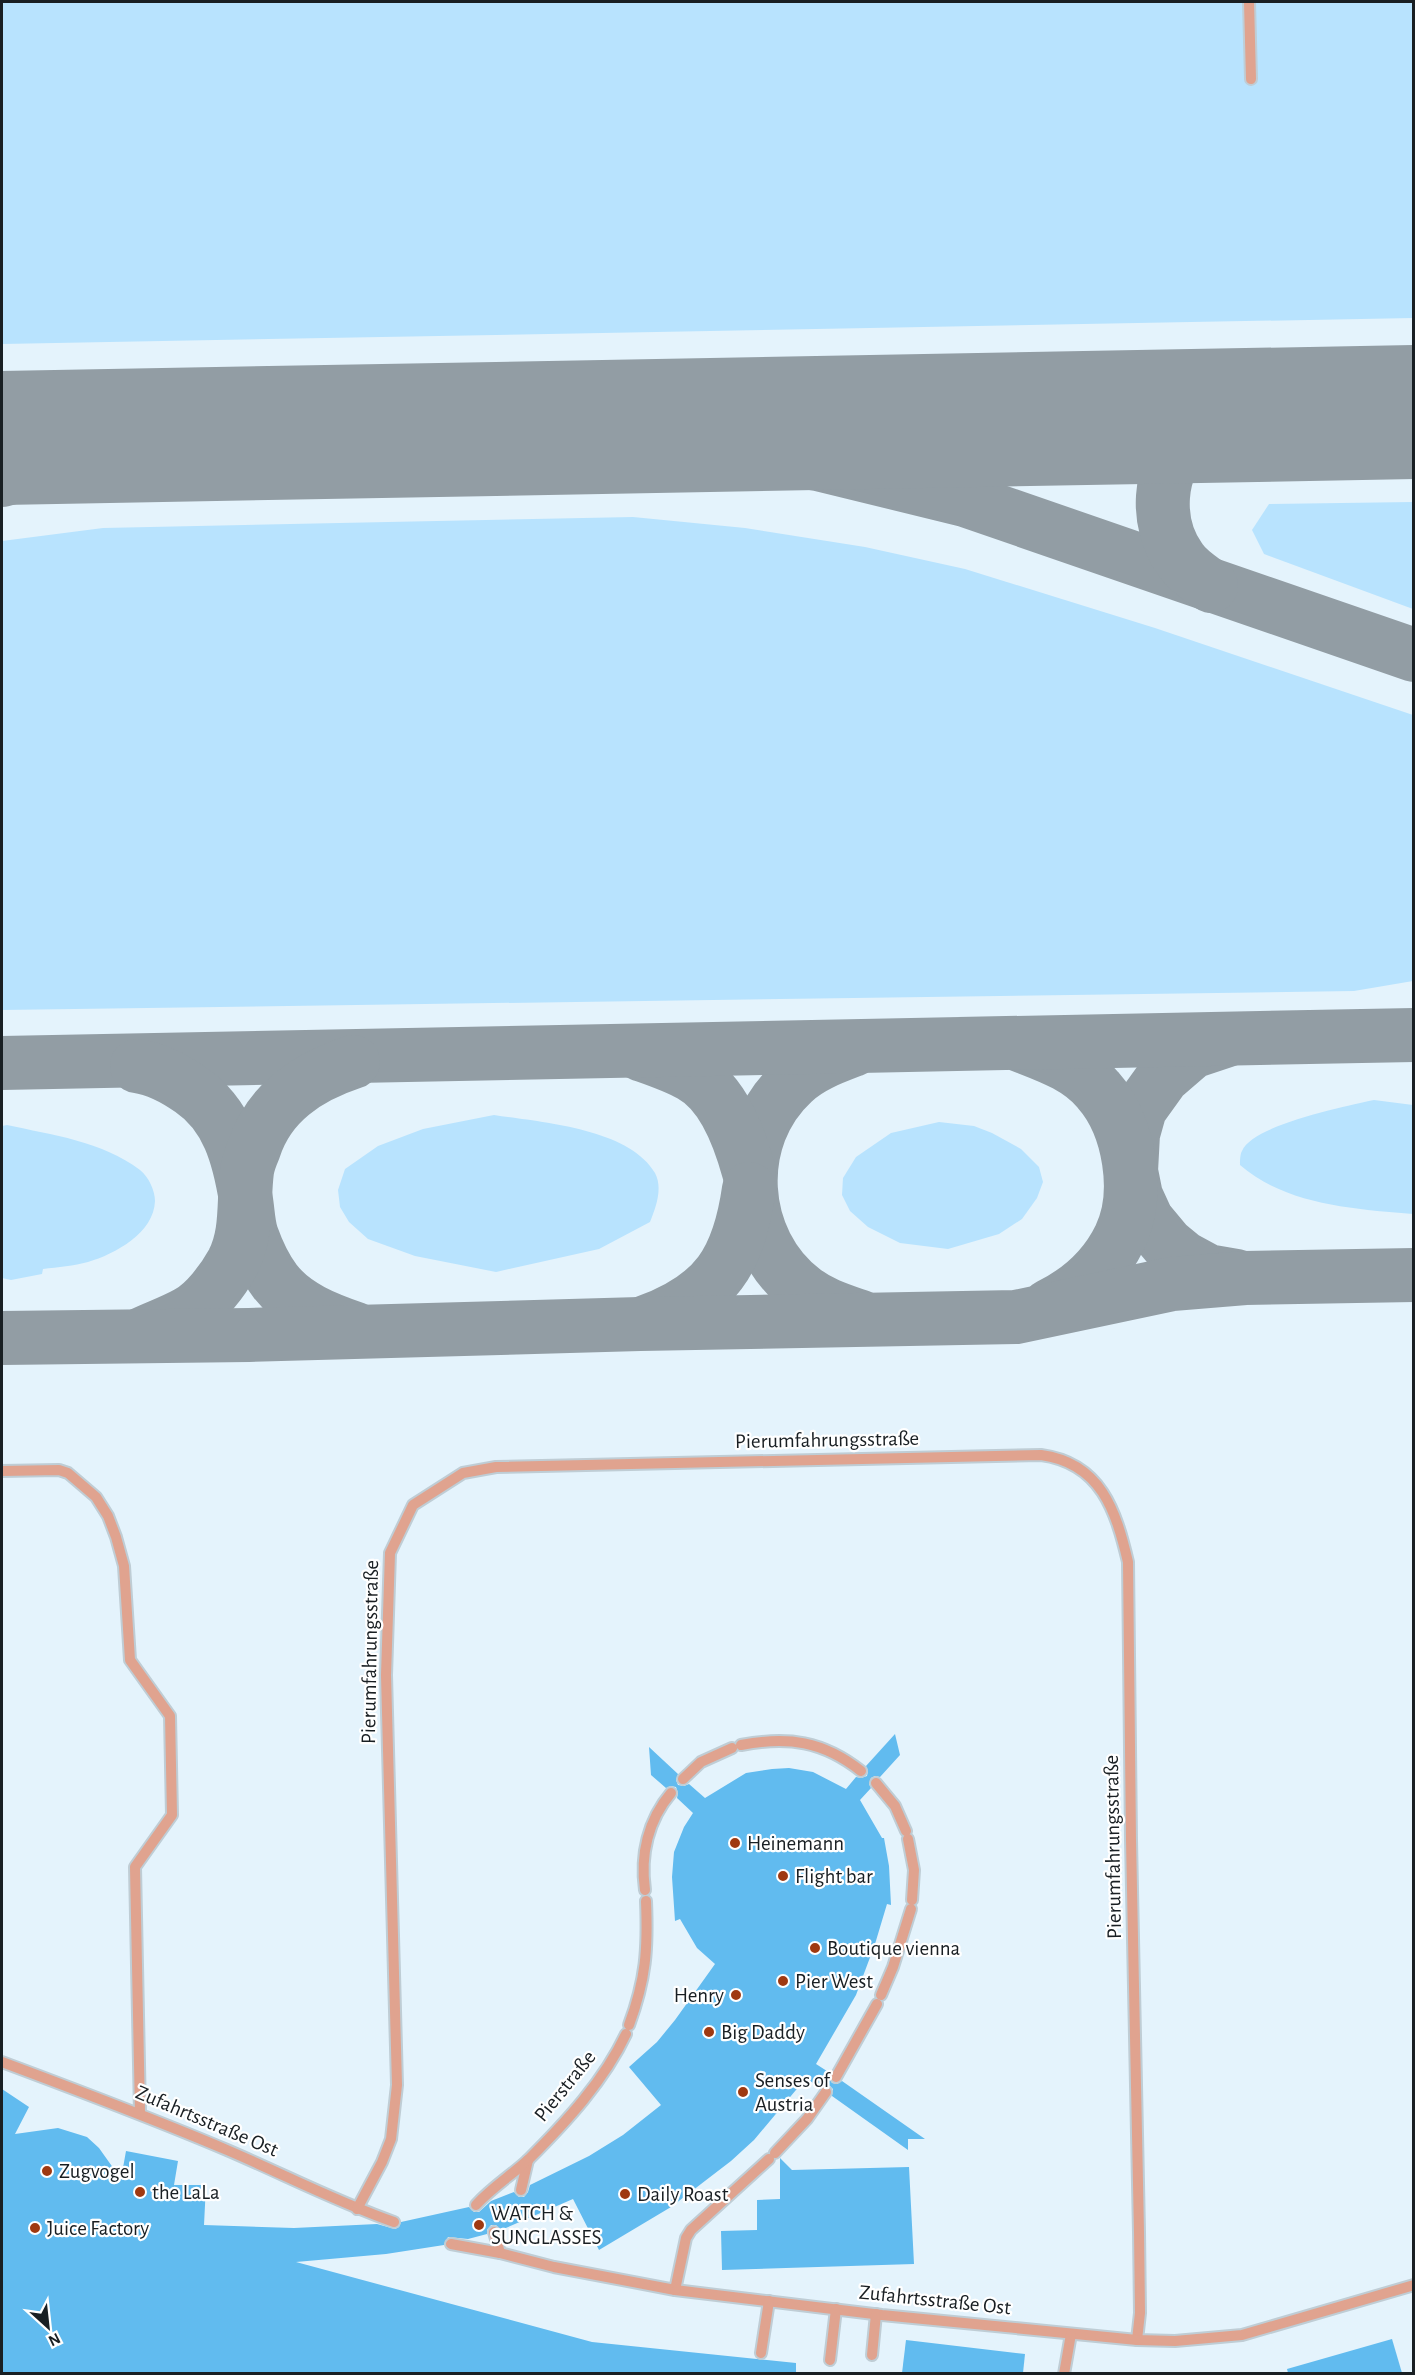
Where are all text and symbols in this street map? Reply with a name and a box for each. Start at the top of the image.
street label: Pierumfahrungsstraße [735,1428,919,1452]
street label: Pierumfahrungsstraße [358,1560,382,1744]
street label: Pierumfahrungsstraße [1101,1755,1125,1939]
place label: Heinemann [747,1833,844,1854]
marker: Heinemann [728,1836,742,1850]
place label: Flight bar [795,1866,873,1887]
marker: Flight bar [776,1869,790,1883]
place label: Boutique vienna [827,1938,961,1959]
marker: Boutique vienna [808,1941,822,1955]
place label: Pier West [795,1971,873,1992]
marker: Pier West [776,1974,790,1988]
place label: Henry [674,1985,724,2006]
marker: Henry [729,1988,743,2002]
place label: Big Daddy [721,2022,805,2043]
marker: Big Daddy [702,2025,716,2039]
street label: Pierstraße [530,2047,600,2125]
place label: Senses of Austria [755,2070,832,2115]
street label: Zufahrtsstraße Ost [133,2082,282,2161]
marker: Senses of Austria [736,2085,750,2099]
place label: Zugvogel [59,2161,135,2182]
marker: Zugvogel [40,2164,54,2178]
place label: the LaLa [152,2182,220,2203]
place label: Daily Roast [637,2184,729,2205]
marker: the LaLa [133,2185,147,2199]
marker: Daily Roast [618,2187,632,2201]
place label: WATCH & SUNGLASSES [491,2203,601,2248]
place label: Juice Factory [47,2218,149,2239]
marker: WATCH & SUNGLASSES [472,2218,486,2232]
marker: Juice Factory [28,2221,42,2235]
street label: Zufahrtsstraße Ost [858,2282,1012,2318]
north arrow [18,2297,78,2357]
text: N [46,2330,63,2349]

